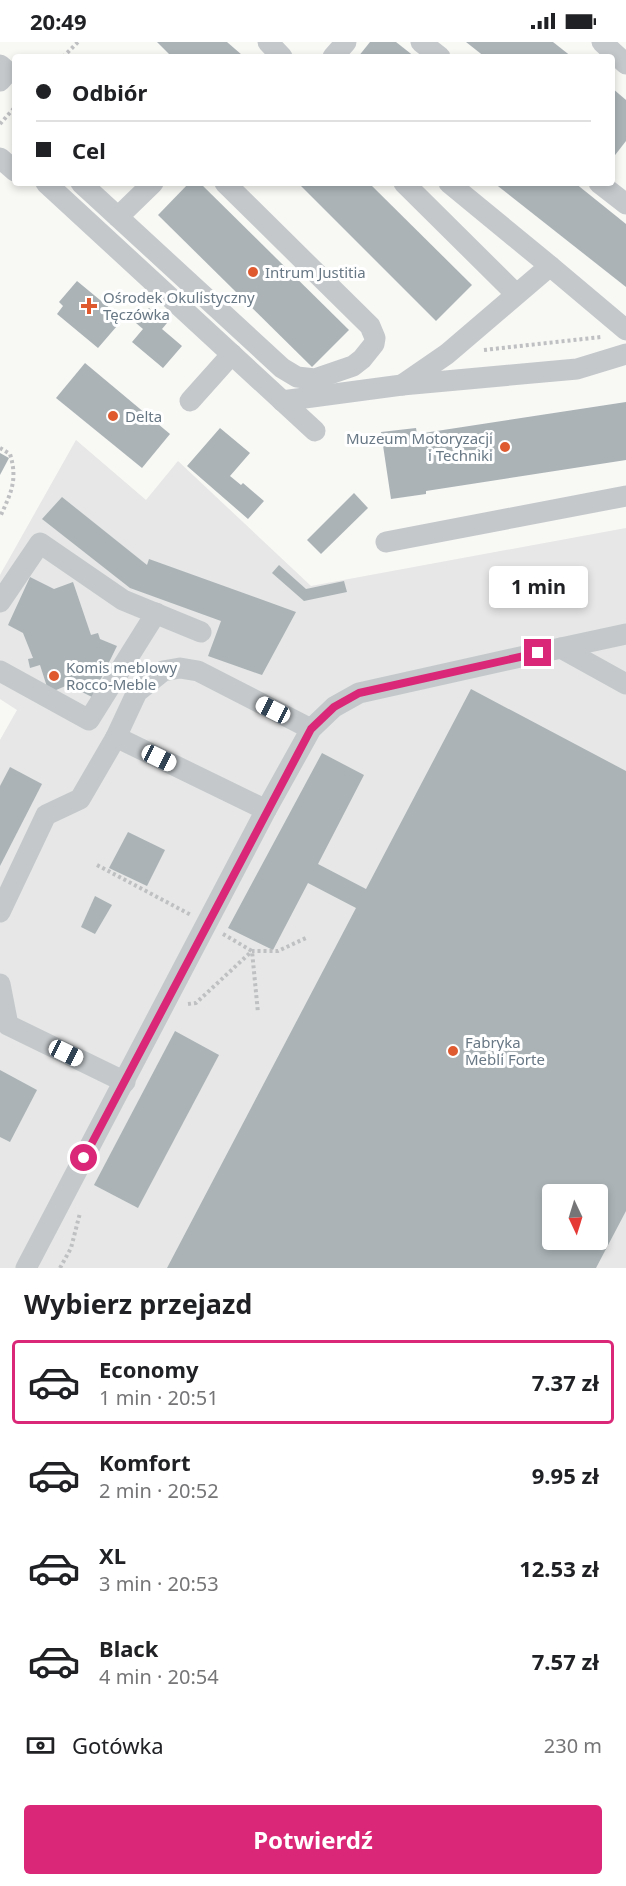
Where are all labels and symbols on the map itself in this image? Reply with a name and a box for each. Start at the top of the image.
place label: Intrum Justitia [265,262,366,282]
marker: Intrum Justitia [246,265,260,279]
place label: Ośrodek Okulistyczny Tęczówka [103,287,255,324]
marker: Ośrodek Okulistyczny Tęczówka [80,297,98,315]
place label: Delta [125,406,162,426]
marker: Delta [106,409,120,423]
place label: Muzeum Motoryzacji i Techniki [346,428,493,465]
marker: Muzeum Motoryzacji i Techniki [498,440,512,454]
callout: 1 min [488,566,588,608]
route end [524,639,551,666]
place label: Komis meblowy Rocco-Meble [66,657,177,694]
marker: Komis meblowy Rocco-Meble [47,669,61,683]
car [253,694,293,726]
car [139,742,179,774]
place label: Fabryka Mebli Forte [465,1032,545,1069]
car [46,1037,86,1069]
marker: Fabryka Mebli Forte [446,1044,460,1058]
route start [70,1144,97,1171]
north arrow [542,1184,608,1250]

